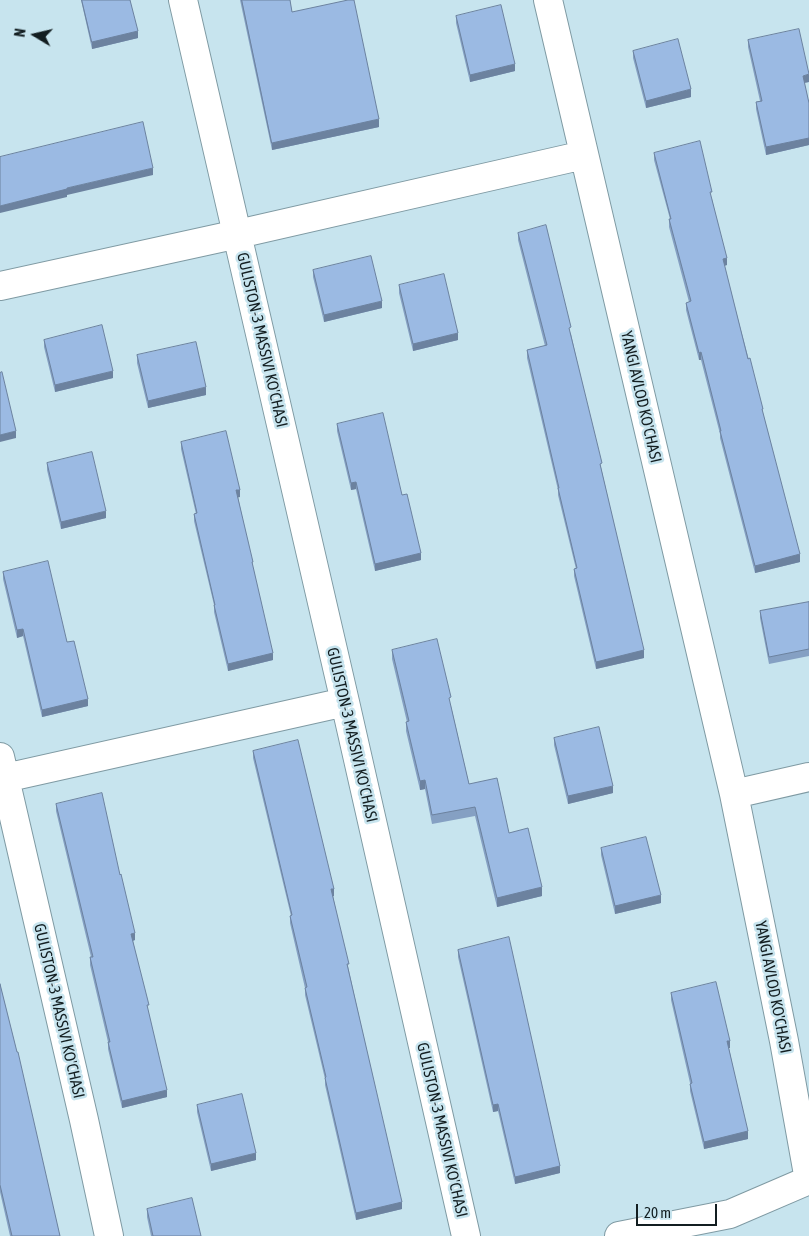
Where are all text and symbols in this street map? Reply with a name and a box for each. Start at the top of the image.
north arrow [10,10,60,60]
text: N [12,27,29,38]
street label: GULISTON-3 MASSIVI KO'CHASI [233,251,291,429]
street label: YANGI AVLOD KO'CHASI [617,329,665,465]
street label: GULISTON-3 MASSIVI KO'CHASI [323,646,381,824]
street label: YANGI AVLOD KO'CHASI [751,919,795,1055]
street label: GULISTON-3 MASSIVI KO'CHASI [30,922,88,1100]
street label: GULISTON-3 MASSIVI KO'CHASI [413,1041,471,1219]
scale bar [639,1194,720,1226]
text: 20 m [644,1204,671,1221]

